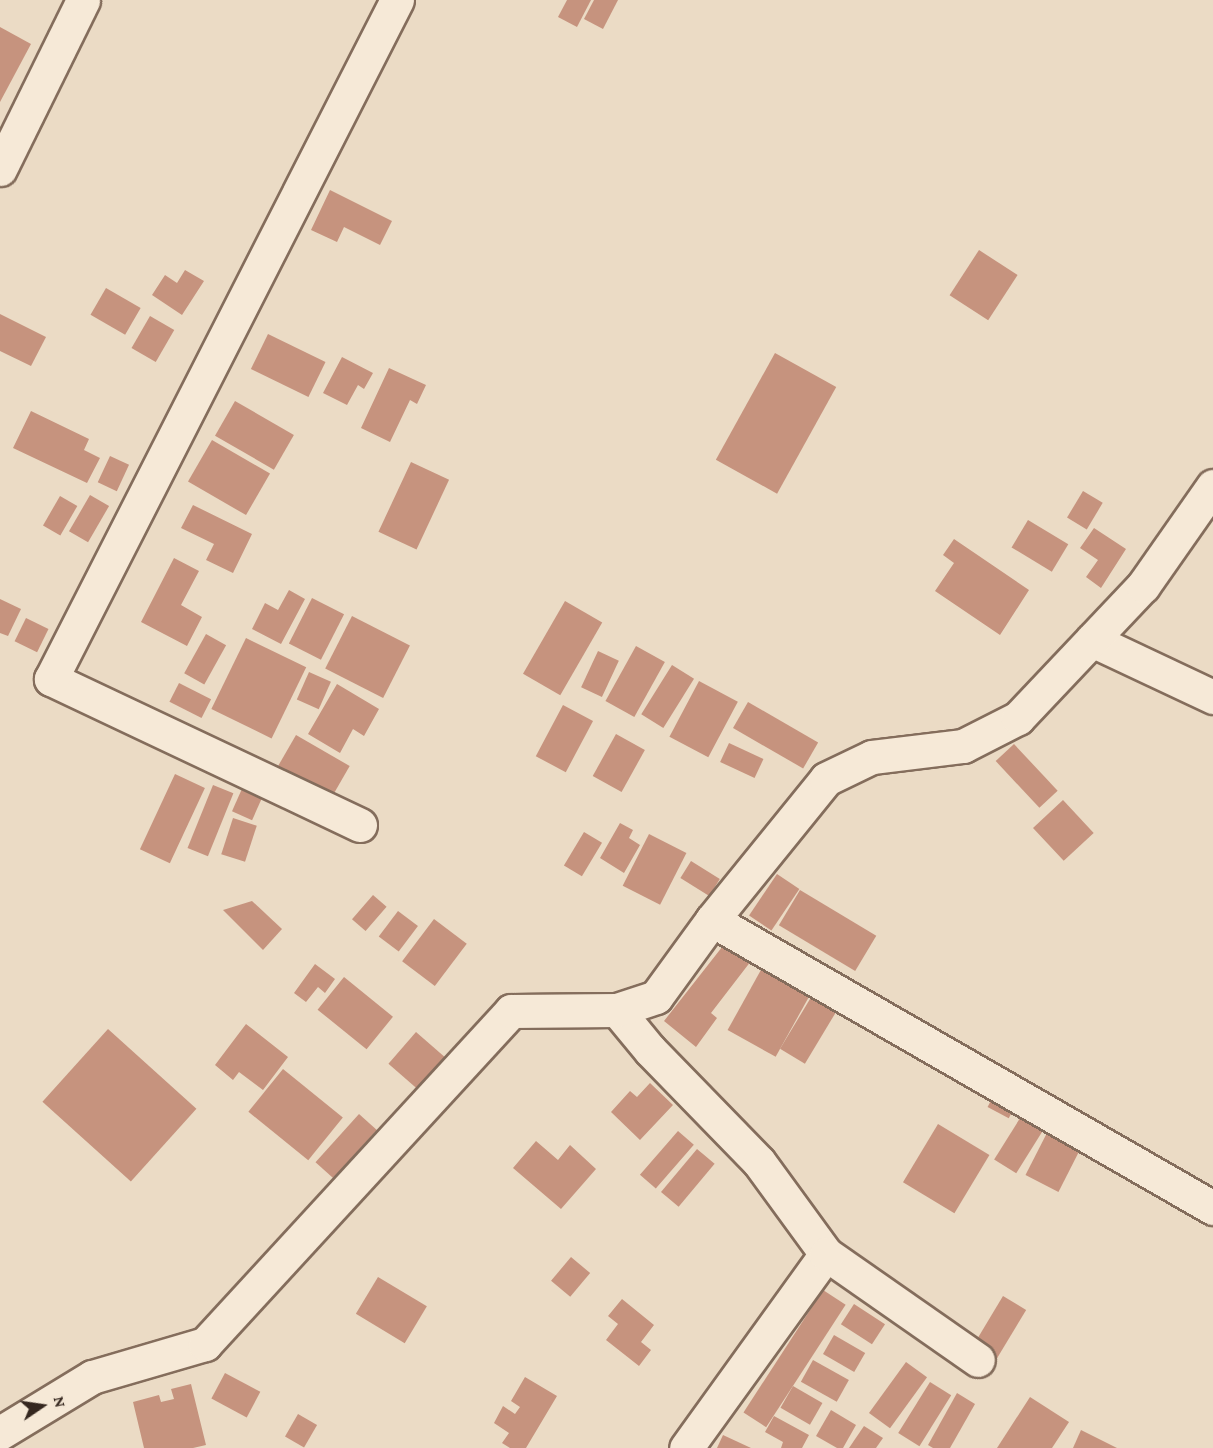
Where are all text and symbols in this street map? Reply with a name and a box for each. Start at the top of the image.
north arrow [12,1376,72,1436]
text: N [51,1395,70,1409]

